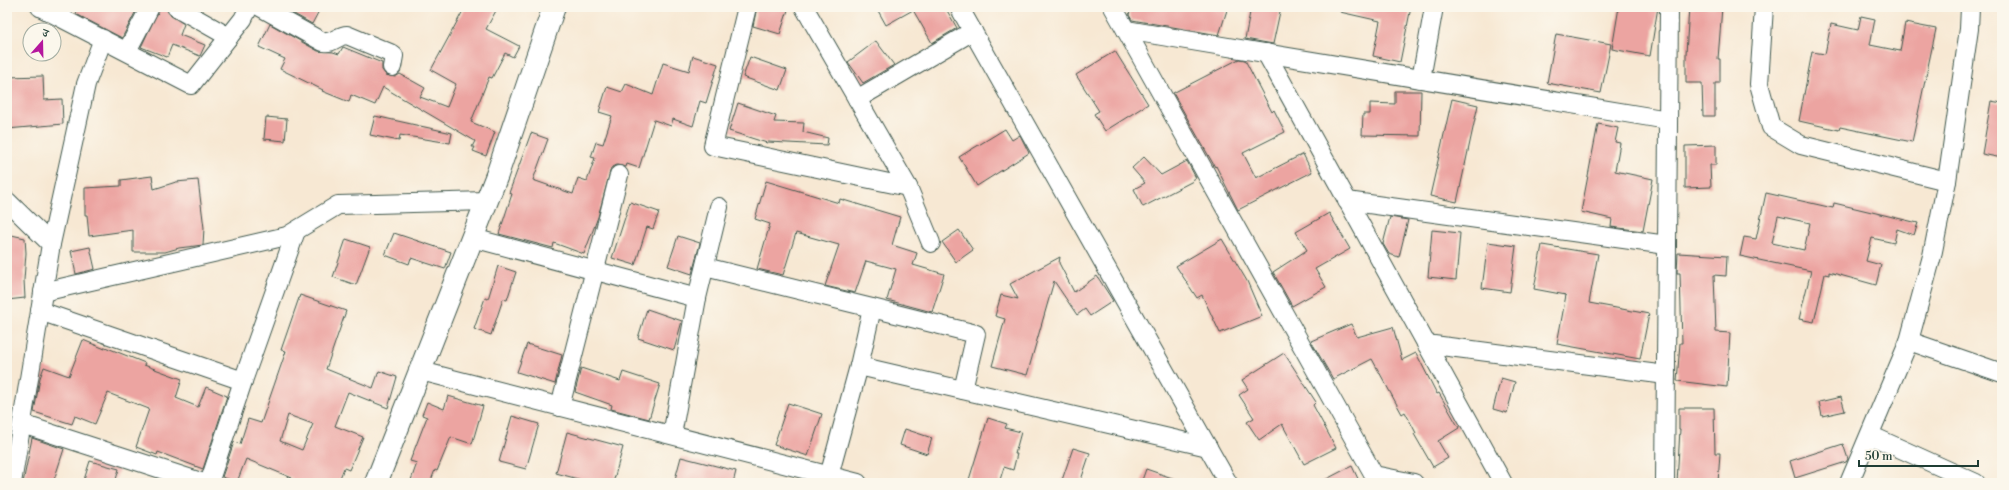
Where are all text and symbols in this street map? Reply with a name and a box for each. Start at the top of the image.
north arrow [22,22,62,62]
text: उ [39,26,51,42]
scale bar [1859,442,1978,468]
text: 50 m [1865,449,1893,464]

